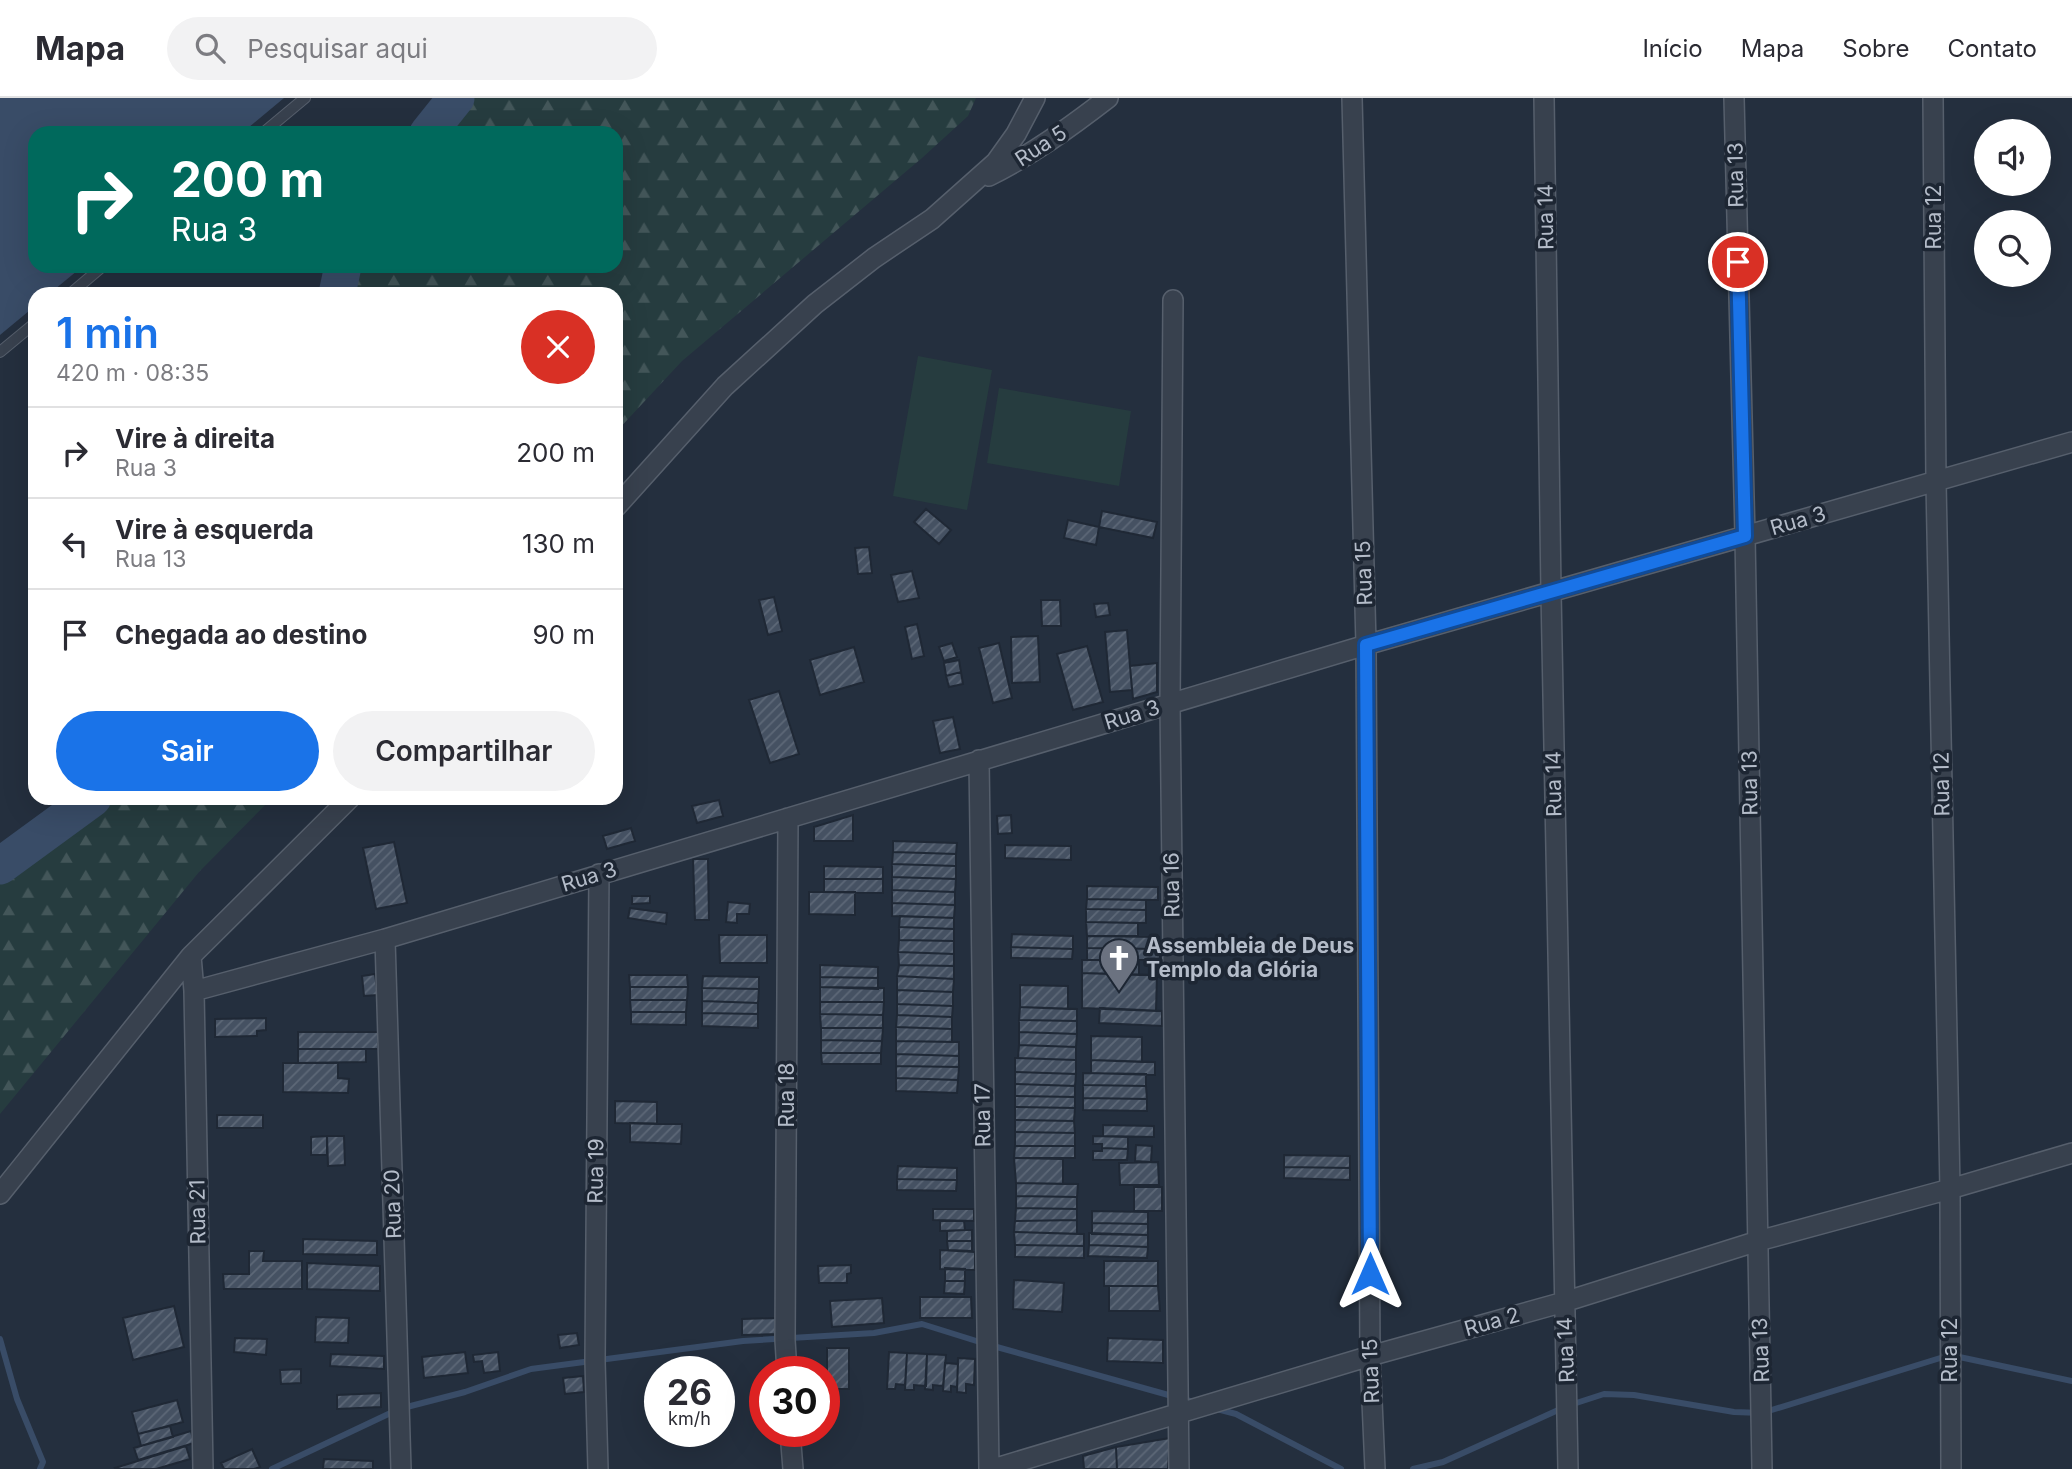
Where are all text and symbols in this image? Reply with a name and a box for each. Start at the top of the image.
search box [167,17,657,80]
text: Mapa [35,28,125,68]
icon: search [191,29,229,67]
text: Pesquisar aqui [247,33,428,64]
text: Início [1642,34,1703,63]
text: Mapa [1741,34,1804,63]
text: Sobre [1842,34,1909,63]
text: Contato [1947,34,2037,63]
map controls [1974,119,2051,287]
button: sound [1974,119,2051,196]
street label: Rua 5 [1010,120,1071,171]
street label: Rua 13 [1722,142,1749,208]
text: 200 m [171,150,324,209]
icon: right [56,154,147,245]
street label: Rua 14 [1532,184,1559,250]
street label: Rua 12 [1921,185,1946,249]
text: Rua 3 [171,210,257,249]
button: search [1974,210,2051,287]
pin [1708,232,1768,292]
icon: arrive [1719,243,1757,281]
text: 1 min [56,307,159,358]
button: close [521,310,595,384]
text: 420 m · 08:35 [56,359,209,387]
text: Vire à direita [115,423,275,454]
icon: right [56,434,94,472]
text: 200 m [516,437,595,468]
text: Rua 3 [115,454,177,482]
street label: Rua 3 [1767,501,1829,540]
text: Vire à esquerda [115,514,314,545]
icon: left [56,525,94,563]
text: 130 m [522,528,595,559]
street label: Rua 15 [1350,540,1377,606]
text: Rua 13 [115,545,186,573]
icon: arrive [56,616,94,654]
text: Chegada ao destino [115,619,367,650]
text: 90 m [532,619,595,650]
street label: Rua 3 [1101,694,1163,735]
button: Sair [56,711,319,791]
button: Compartilhar [333,711,595,791]
street label: Rua 13 [1736,750,1763,816]
street label: Rua 14 [1540,751,1567,817]
street label: Rua 12 [1928,751,1955,817]
street label: Rua 16 [1158,852,1185,918]
street label: Rua 3 [558,856,620,897]
place label: Assembleia de Deus Templo da Glória [1146,933,1354,982]
church icon: Assembleia de Deus Templo da Glória [1098,937,1140,992]
street label: Rua 18 [774,1062,799,1128]
street label: Rua 17 [969,1083,996,1147]
street label: Rua 19 [582,1138,609,1204]
street label: Rua 20 [379,1169,406,1239]
street label: Rua 21 [184,1179,211,1245]
position arrow [1333,1237,1407,1311]
street label: Rua 2 [1461,1302,1522,1341]
street label: Rua 14 [1552,1317,1579,1383]
street label: Rua 13 [1747,1317,1774,1383]
street label: Rua 12 [1937,1318,1962,1382]
street label: Rua 15 [1357,1338,1384,1404]
speed limit sign: 30 [749,1356,840,1447]
text: 26 [667,1371,712,1413]
text: km/h [668,1408,711,1429]

